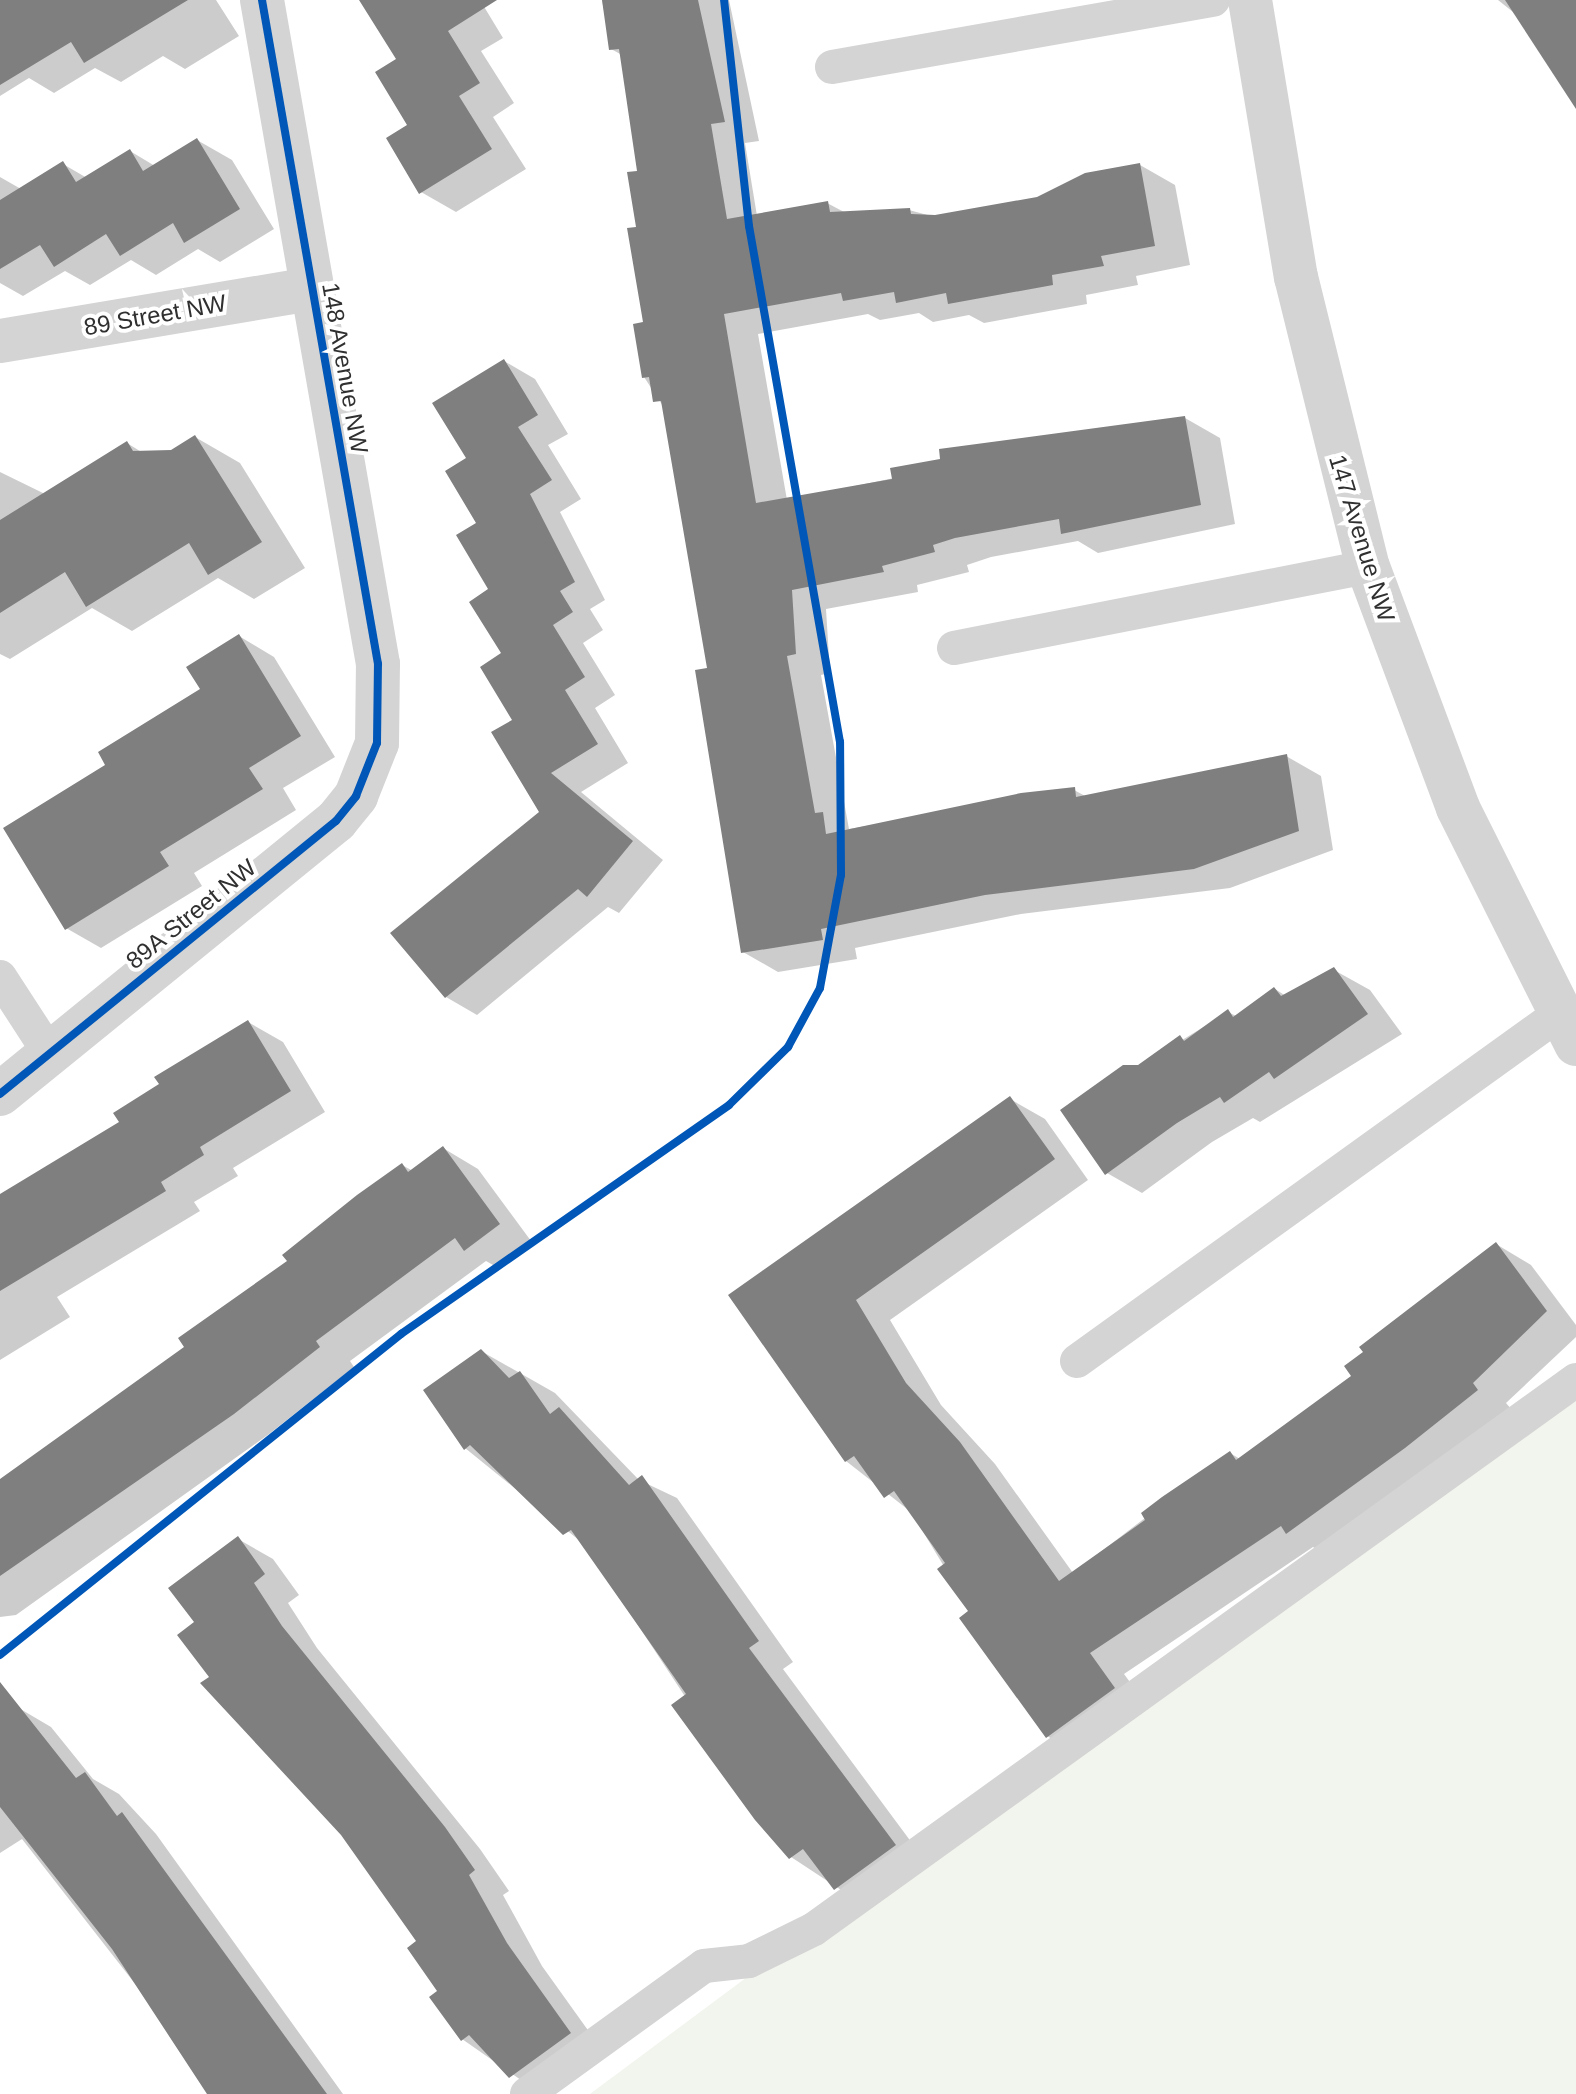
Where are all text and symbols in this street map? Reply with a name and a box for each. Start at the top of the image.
street label: 148 Avenue NW [316,280,374,456]
street label: 89 Street NW [82,288,228,342]
street label: 147 Avenue NW [1323,450,1401,626]
street label: 89A Street NW [120,852,262,976]

